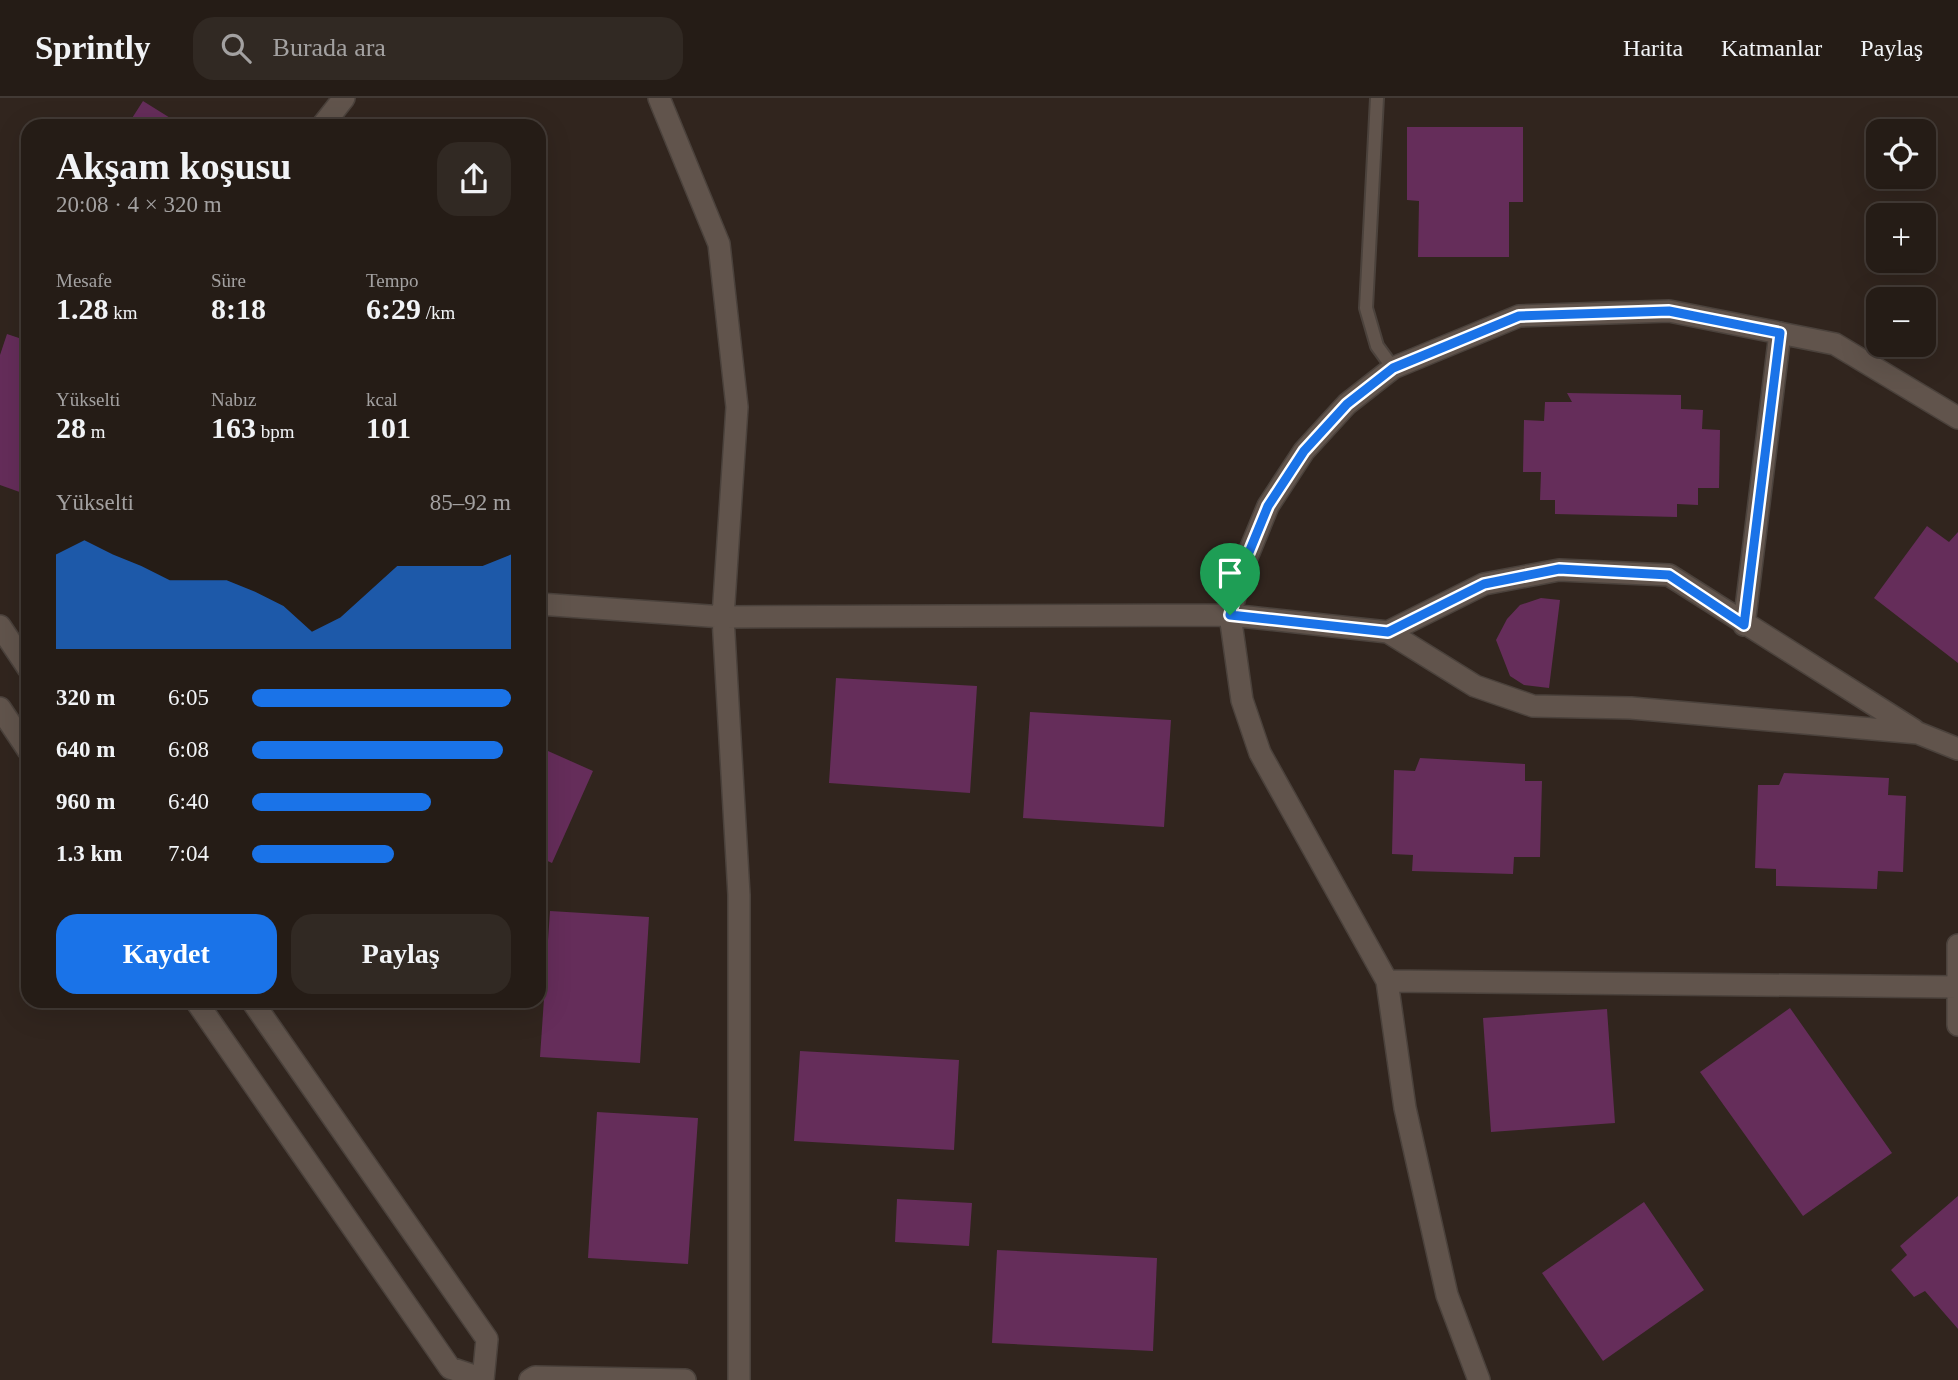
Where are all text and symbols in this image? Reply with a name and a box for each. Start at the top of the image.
search box [193,17,683,80]
icon: search [217,29,255,67]
text: Sprintly [35,30,151,66]
text: Burada ara [273,33,386,62]
text: Harita [1623,35,1683,61]
text: Katmanlar [1721,35,1822,61]
text: Paylaş [1860,35,1923,61]
map controls [1866,119,1936,357]
button: locate [1866,119,1936,189]
button: share [437,142,511,216]
text: Akşam koşusu [56,145,292,187]
text: 20:08 · 4 × 320 m [56,192,222,217]
button: + [1866,203,1936,273]
text: Mesafe [56,270,112,291]
text: Süre [211,270,246,291]
text: Tempo [366,270,419,291]
button: − [1866,287,1936,357]
text: 1.28 [56,292,109,325]
text: 8:18 [211,292,266,325]
text: 6:29 [366,292,421,325]
text: km [109,302,138,323]
text: /km [421,302,455,323]
text: Yükselti [56,389,120,410]
text: Nabız [211,389,256,410]
text: kcal [366,389,398,410]
text: 28 [56,411,86,444]
text: 163 [211,411,256,444]
text: 101 [366,411,411,444]
text: m [86,421,106,442]
text: bpm [256,421,295,442]
text: Yükselti [56,490,134,515]
text: 85–92 m [430,490,511,515]
pin [1200,543,1260,615]
icon: arrive [1211,554,1249,592]
text: 320 m [56,685,115,710]
text: 6:05 [168,685,209,710]
text: 640 m [56,737,115,762]
text: 6:08 [168,737,209,762]
text: 960 m [56,789,115,814]
text: 6:40 [168,789,209,814]
text: 1.3 km [56,841,122,866]
text: 7:04 [168,841,209,866]
button: Kaydet [56,914,277,994]
button: Paylaş [291,914,511,994]

